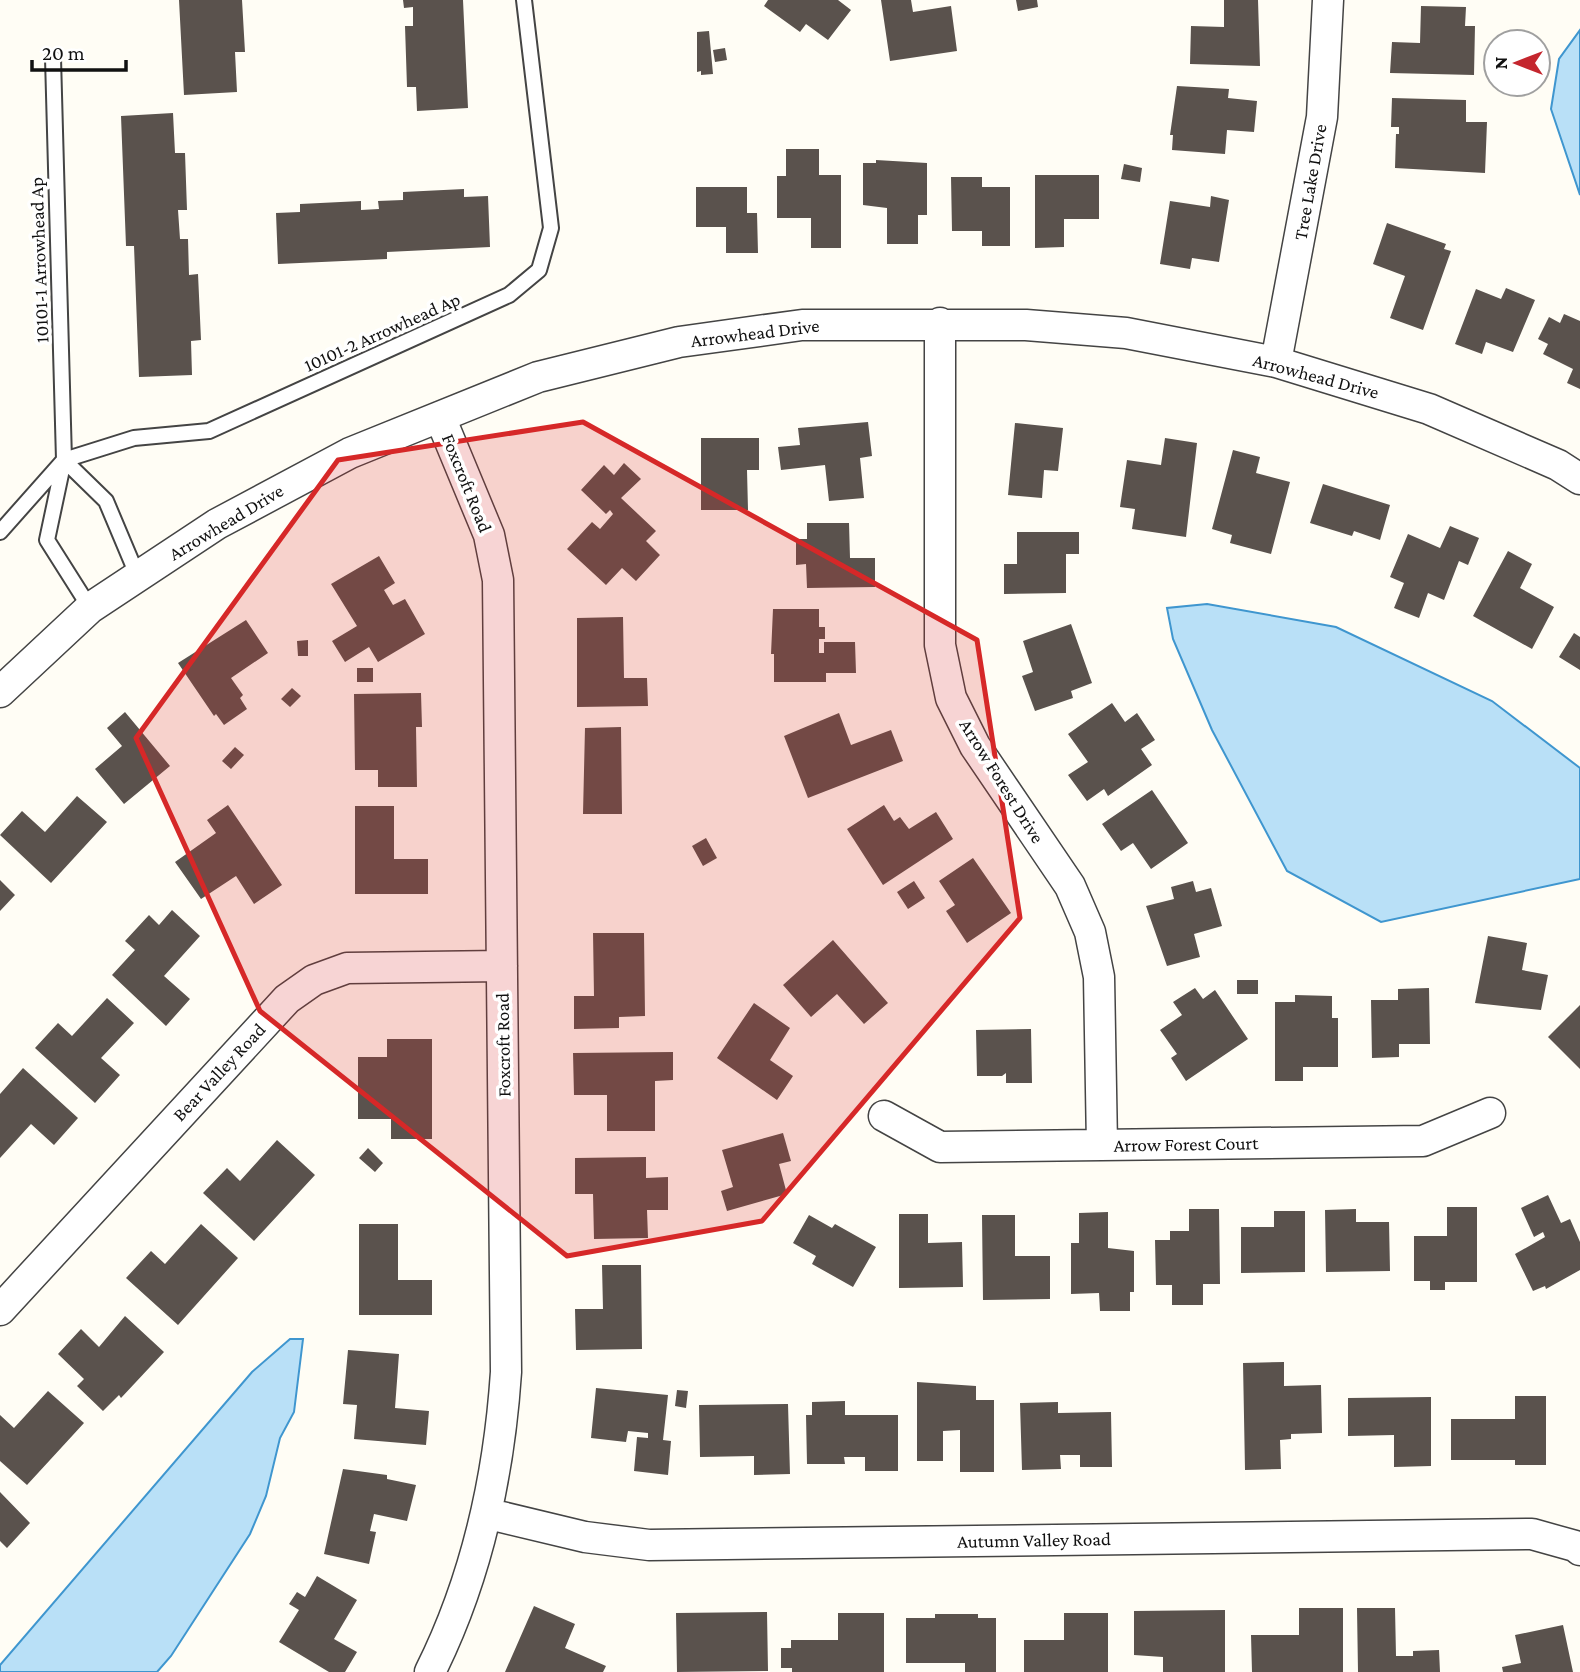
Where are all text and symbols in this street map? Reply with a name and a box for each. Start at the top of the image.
scale bar [32,28,126,72]
north arrow [1482,28,1552,98]
text: 20 m [42,41,85,65]
text: N [1490,56,1511,69]
street label: Tree Lake Drive [1289,122,1331,242]
street label: 10101-1 Arrowhead Ap [26,177,52,343]
street label: 10101-2 Arrowhead Ap [301,288,463,376]
street label: Arrowhead Drive [689,315,821,351]
street label: Arrowhead Drive [1251,349,1381,403]
street label: Foxcroft Road [438,431,496,535]
street label: Arrowhead Drive [165,480,287,564]
street label: Arrow Forest Drive [955,715,1049,847]
street label: Foxcroft Road [492,993,514,1097]
street label: Bear Valley Road [168,1019,270,1125]
street label: Arrow Forest Court [1113,1132,1259,1156]
street label: Autumn Valley Road [957,1528,1111,1552]

